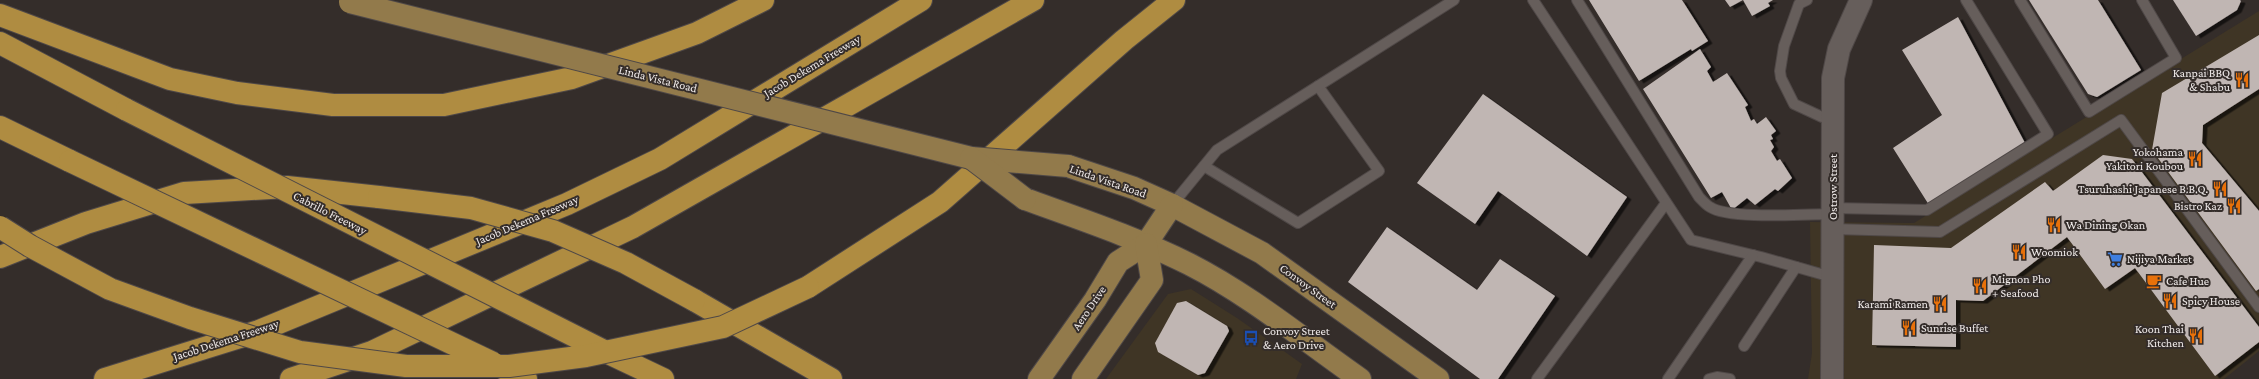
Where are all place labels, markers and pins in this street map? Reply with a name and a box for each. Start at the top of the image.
place label: Kanpai BBQ & Shabu [2173,66,2231,94]
restaurant icon: Kanpai BBQ & Shabu [2233,71,2251,89]
place label: Yokohama Yakitori Koubou [2106,145,2184,173]
restaurant icon: Yokohama Yakitori Koubou [2186,150,2204,168]
restaurant icon: Tsuruhashi Japanese B.B.Q. [2211,180,2229,198]
place label: Tsuruhashi Japanese B.B.Q. [2078,182,2208,196]
restaurant icon: Bistro Kaz [2225,197,2243,215]
place label: Bistro Kaz [2174,199,2222,213]
restaurant icon: Wa Dining Okan [2045,216,2063,234]
place label: Wa Dining Okan [2066,218,2146,232]
restaurant icon: Woomiok [2010,243,2028,261]
place label: Woomiok [2031,245,2078,259]
supermarket icon: Nijiya Market [2106,250,2124,268]
place label: Nijiya Market [2127,252,2193,266]
place label: Mignon Pho + Seafood [1992,272,2050,300]
cafe icon: Cafe Hue [2145,272,2163,290]
place label: Cafe Hue [2166,274,2209,288]
restaurant icon: Mignon Pho + Seafood [1971,277,1989,295]
restaurant icon: Spicy House [2161,292,2179,310]
place label: Spicy House [2182,294,2240,308]
restaurant icon: Karami Ramen [1931,295,1949,313]
place label: Karami Ramen [1858,297,1929,311]
restaurant icon: Sunrise Buffet [1900,319,1918,337]
place label: Sunrise Buffet [1921,321,1989,335]
place label: Koon Thai Kitchen [2135,322,2185,350]
place label: Convoy Street & Aero Drive [1263,324,1331,352]
restaurant icon: Koon Thai Kitchen [2187,327,2205,345]
bus stop icon: Convoy Street & Aero Drive [1242,329,1260,347]

